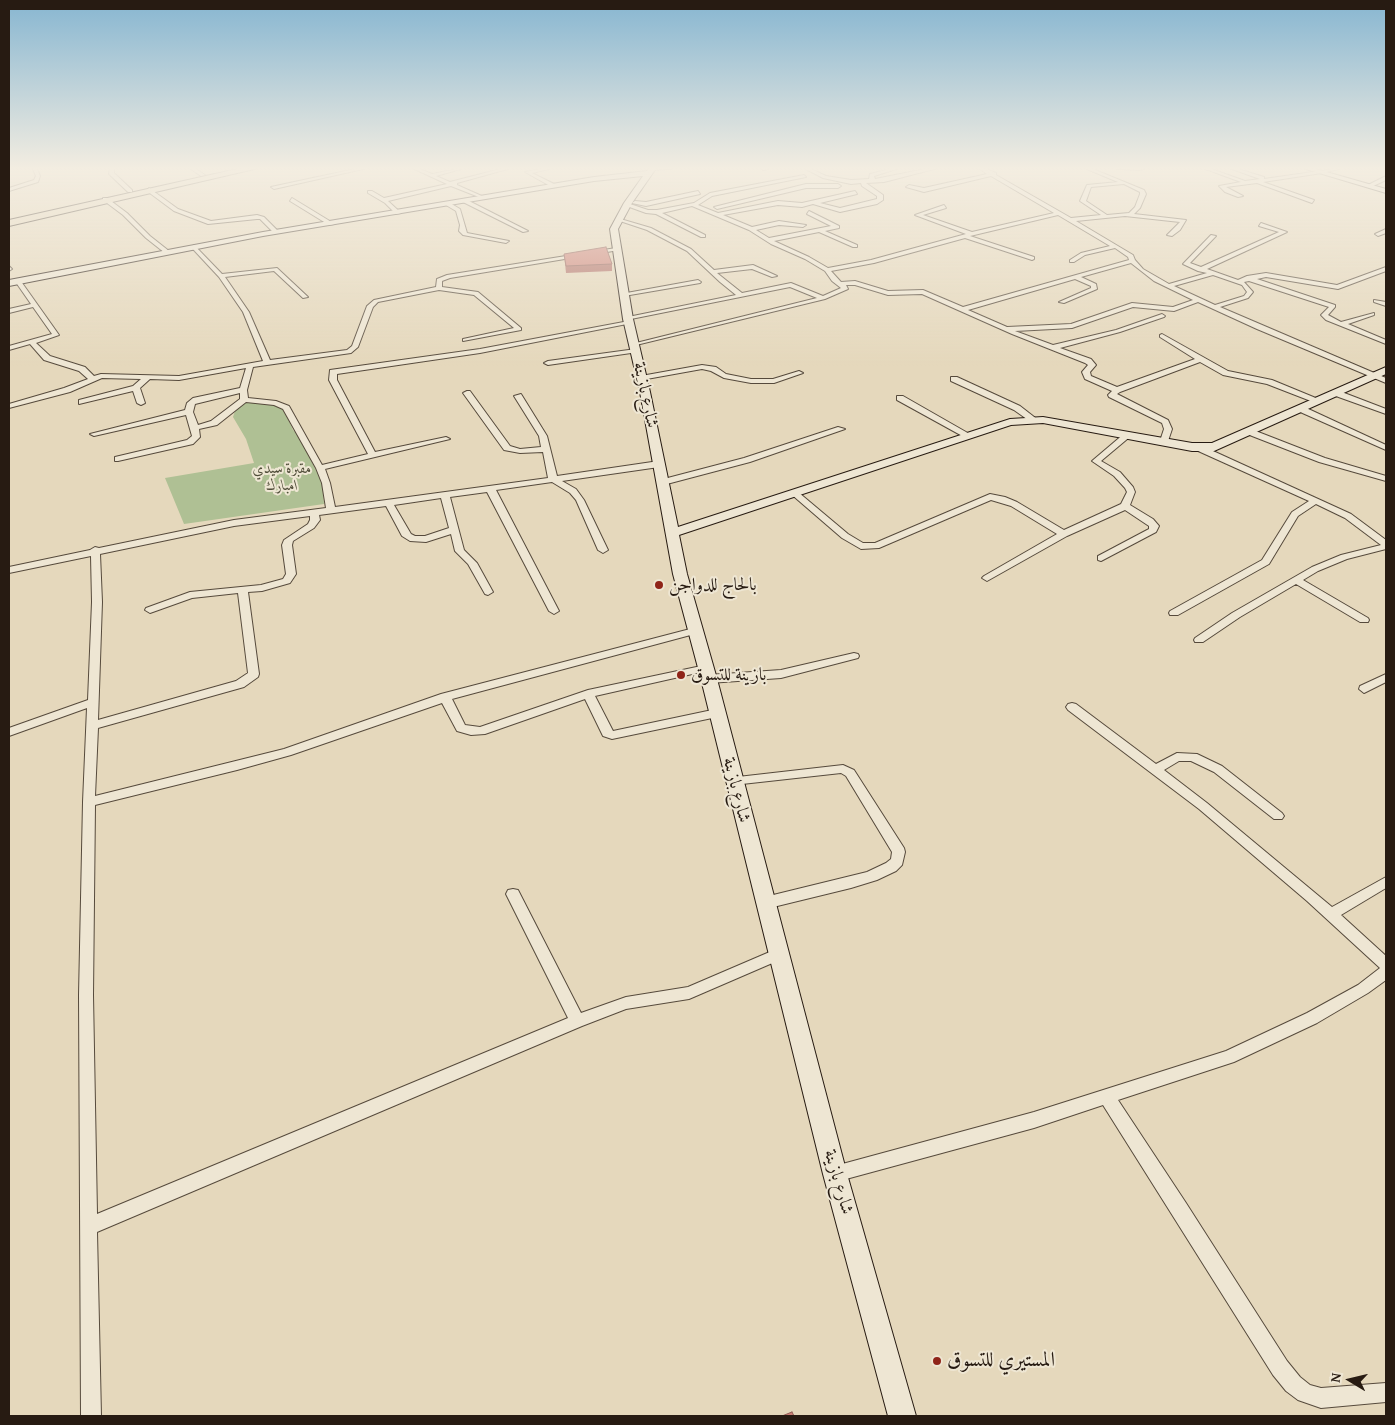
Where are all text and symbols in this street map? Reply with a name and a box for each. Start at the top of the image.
street label: شارع بازينة [628,360,662,430]
park label: مقبرة سيدي امبارك [253,460,311,495]
place label: بالحاج للدواجن [669,574,757,596]
marker: بالحاج للدواجن [653,579,665,591]
place label: بازينة للتسوق [691,664,766,686]
marker: بازينة للتسوق [675,669,687,681]
street label: شارع بازينة [717,755,755,825]
street label: شارع بازينة [818,1147,858,1217]
place label: المستيري للتسوق [947,1348,1055,1374]
marker: المستيري للتسوق [931,1355,943,1367]
north arrow [1325,1355,1375,1405]
text: N [1325,1371,1346,1384]

